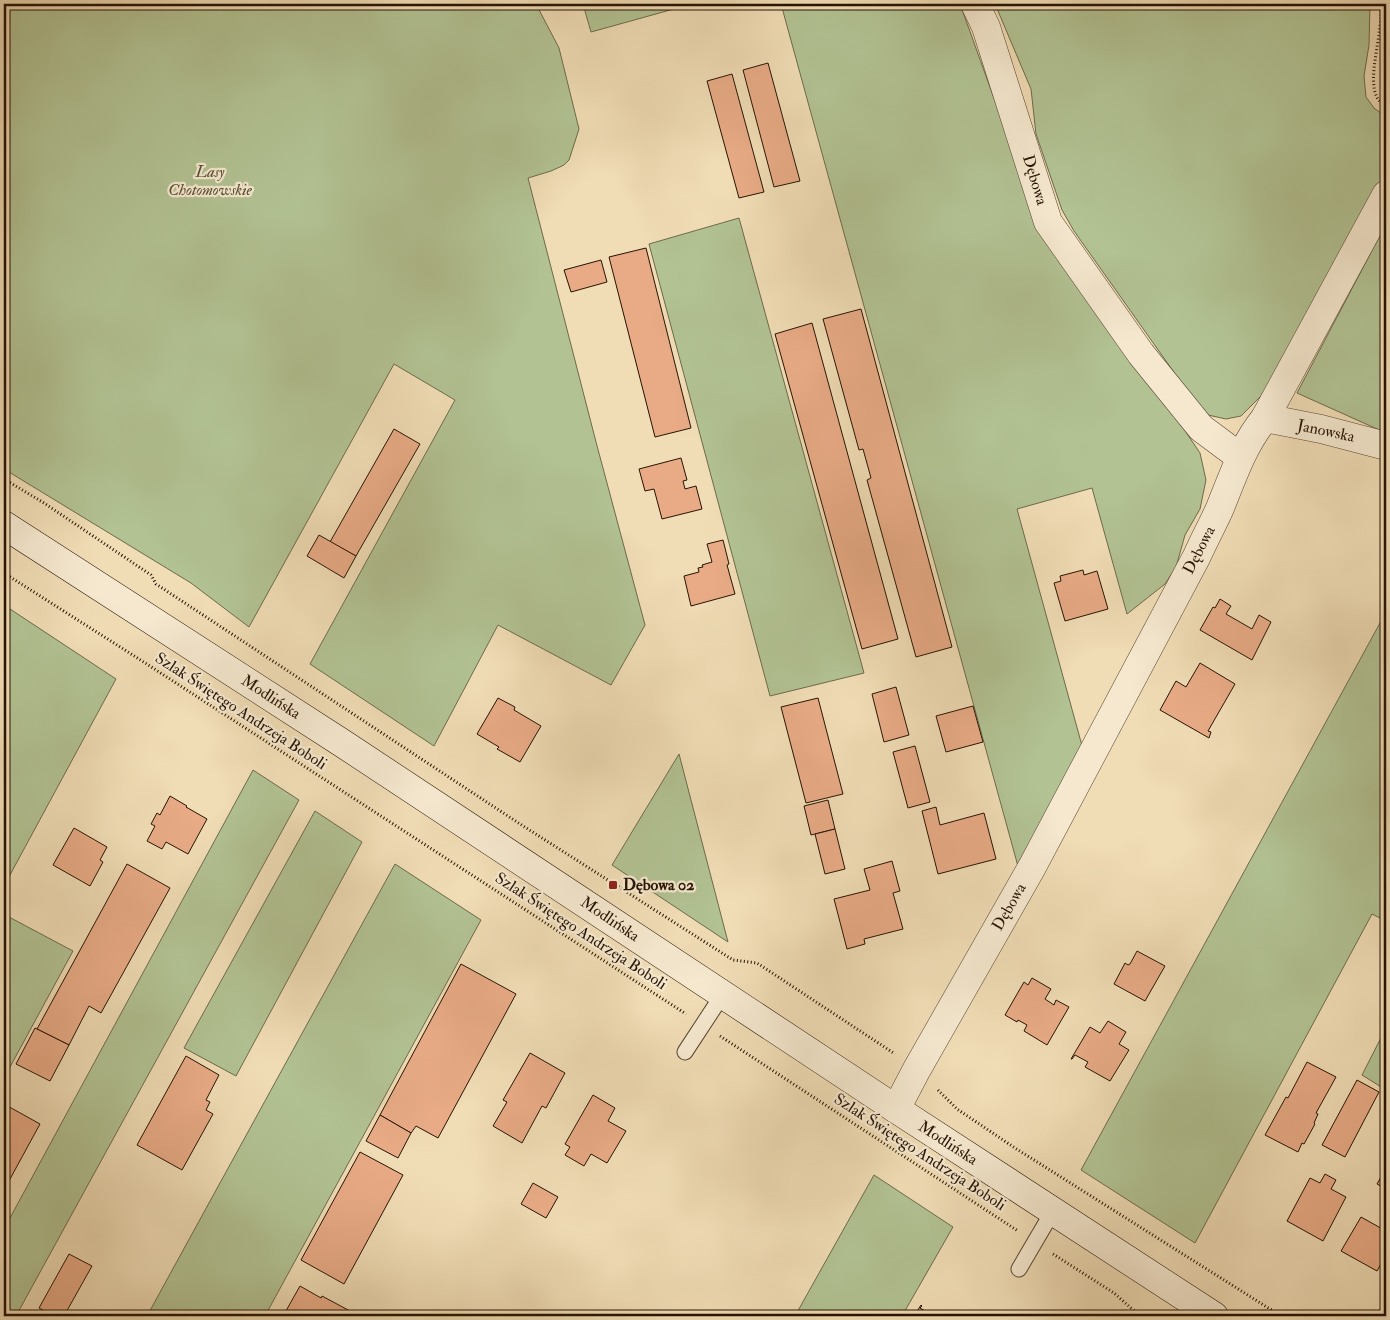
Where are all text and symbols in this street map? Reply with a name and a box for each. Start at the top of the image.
street label: Dębowa [1018,152,1052,208]
park label: Lasy Chotomowskie [168,162,253,200]
street label: Janowska [1294,415,1357,448]
street label: Dębowa [1178,522,1220,578]
street label: Szlak Świętego Andrzeja Boboli [151,648,331,774]
street label: Modlińska [237,670,305,724]
street label: Szlak Świętego Andrzeja Boboli [491,868,671,994]
place label: Dębowa 02 [623,875,694,895]
marker: Dębowa 02 [607,879,619,891]
street label: Dębowa [987,879,1031,934]
street label: Modlińska [577,892,644,946]
street label: Szlak Świętego Andrzeja Boboli [830,1089,1010,1215]
street label: Modlińska [914,1116,982,1170]

